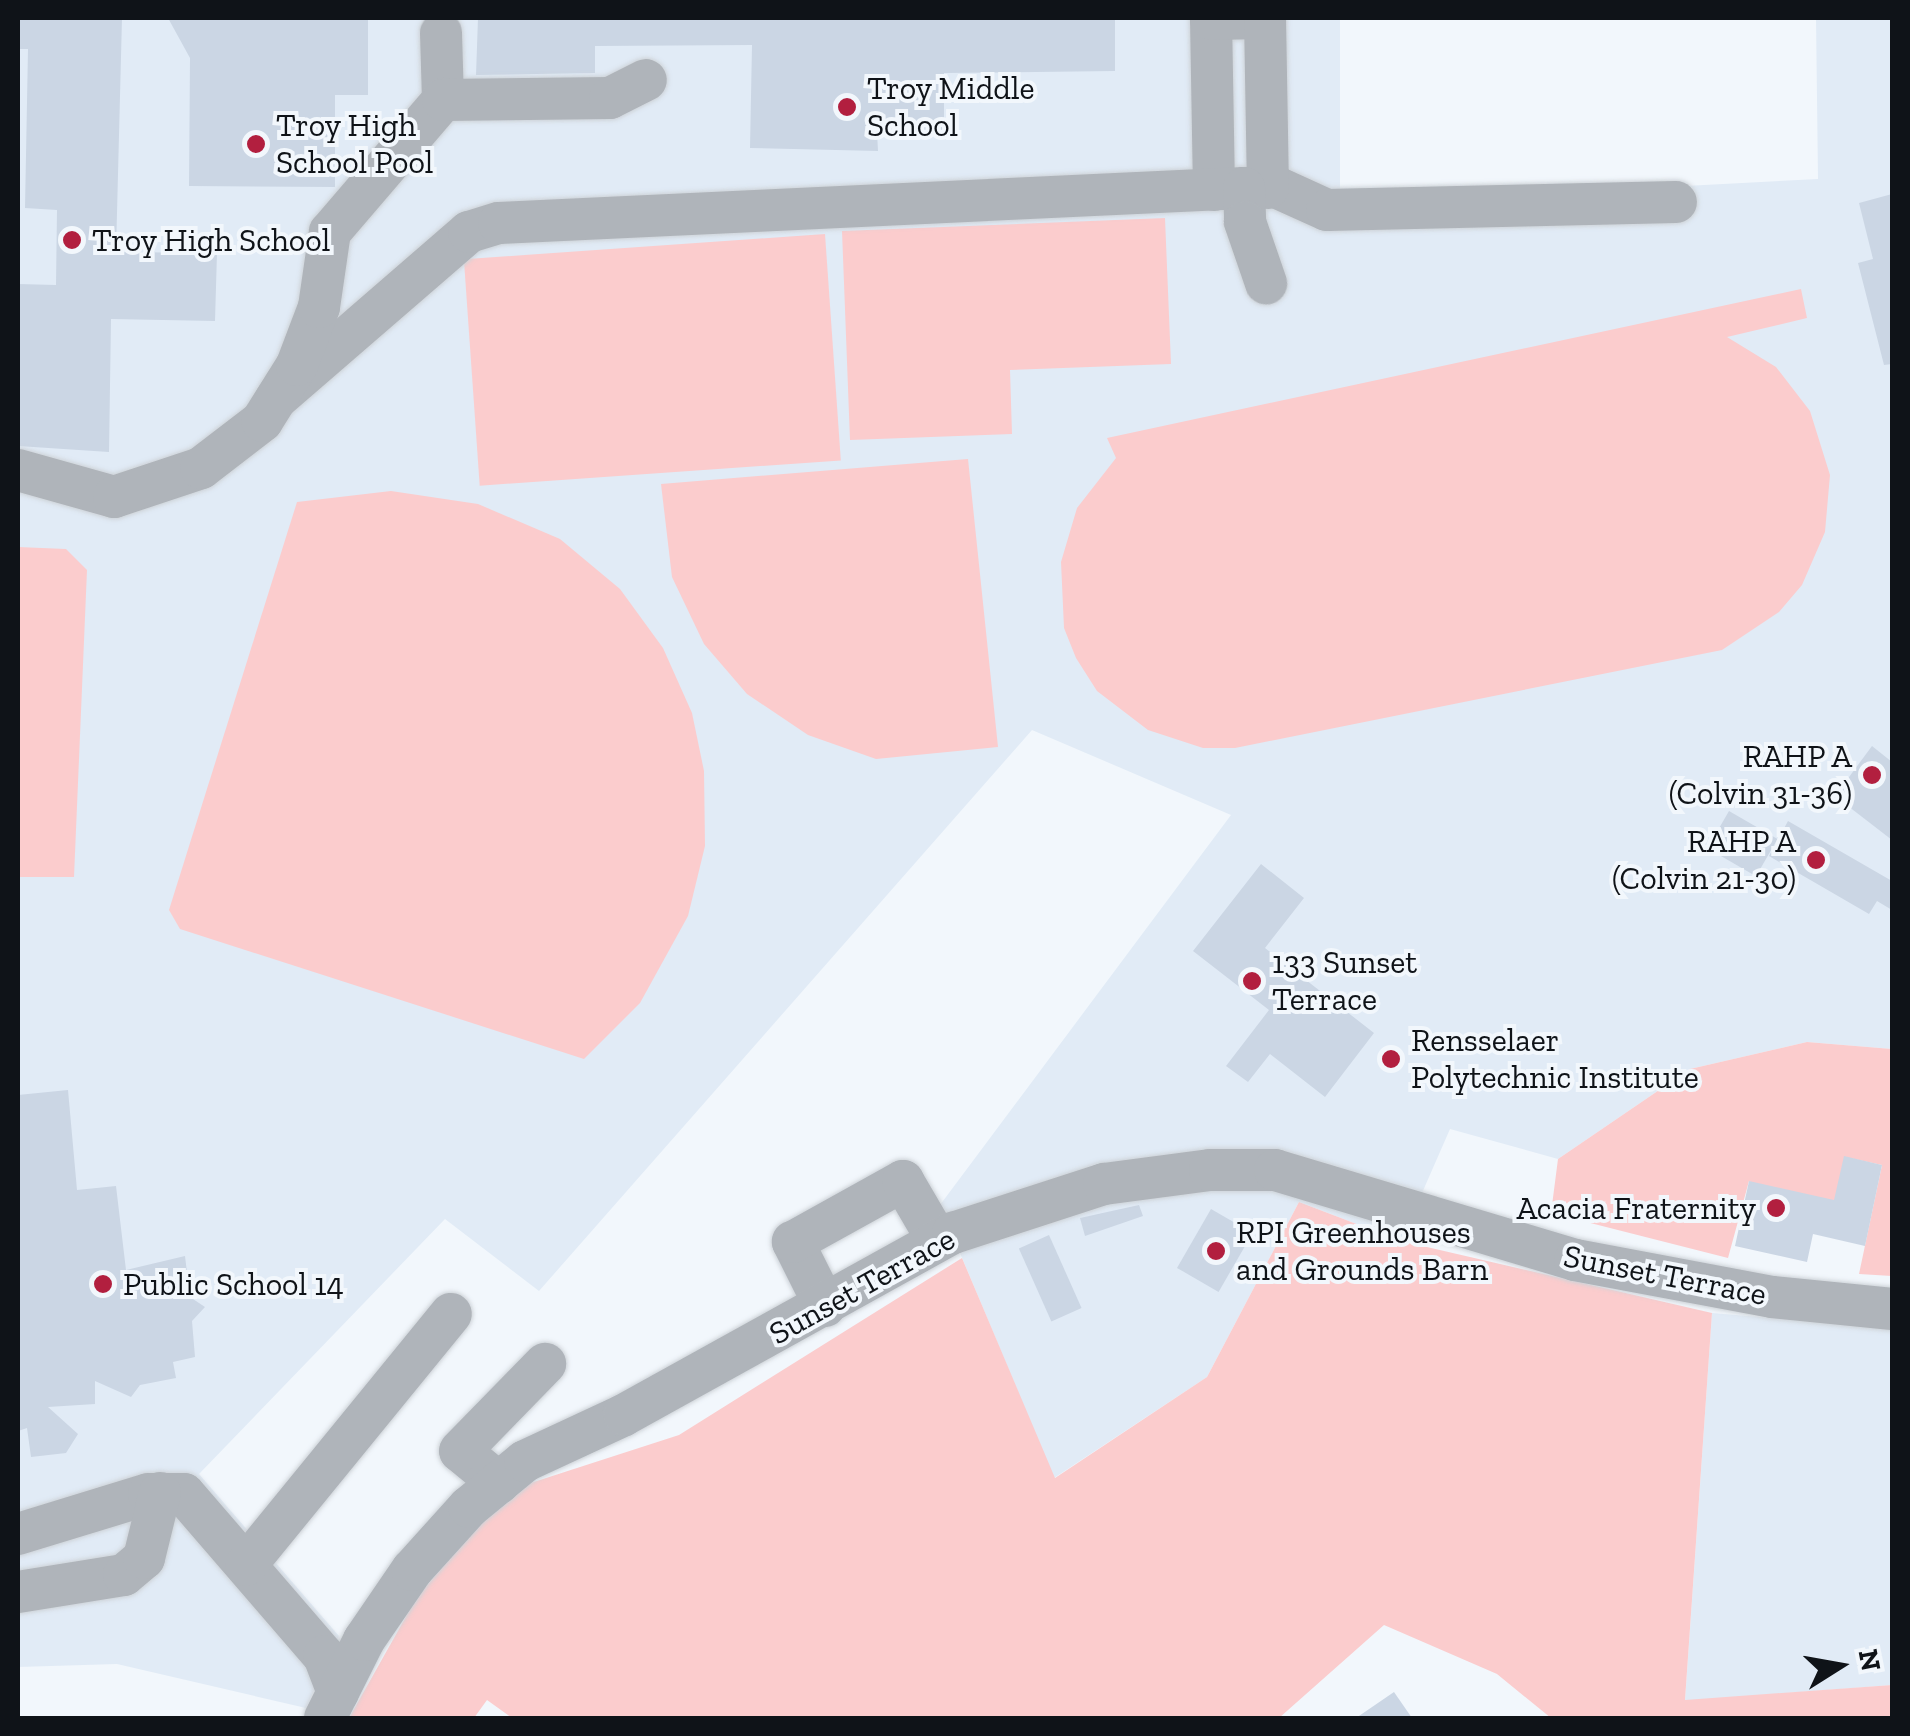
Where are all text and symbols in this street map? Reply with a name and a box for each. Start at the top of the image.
place label: Troy Middle School [867,70,1035,145]
marker: Troy Middle School [836,96,858,118]
place label: Troy High School Pool [276,107,433,182]
marker: Troy High School Pool [245,133,267,155]
place label: Troy High School [92,221,331,259]
marker: Troy High School [61,229,83,251]
place label: RAHP A (Colvin 31-36) [1669,738,1852,813]
marker: RAHP A (Colvin 31-36) [1861,764,1883,786]
place label: RAHP A (Colvin 21-30) [1612,823,1796,898]
marker: RAHP A (Colvin 21-30) [1805,849,1827,871]
place label: 133 Sunset Terrace [1272,944,1417,1019]
marker: 133 Sunset Terrace [1241,970,1263,992]
place label: Rensselaer Polytechnic Institute [1411,1022,1699,1097]
marker: Rensselaer Polytechnic Institute [1380,1048,1402,1070]
place label: Acacia Fraternity [1516,1189,1756,1227]
marker: Acacia Fraternity [1765,1197,1787,1219]
place label: RPI Greenhouses and Grounds Barn [1236,1214,1488,1289]
street label: Sunset Terrace [762,1219,962,1353]
street label: Sunset Terrace [1560,1236,1770,1314]
marker: RPI Greenhouses and Grounds Barn [1205,1240,1227,1262]
place label: Public School 14 [123,1265,344,1303]
marker: Public School 14 [92,1273,114,1295]
north arrow [1790,1616,1890,1716]
text: N [1852,1647,1888,1674]

